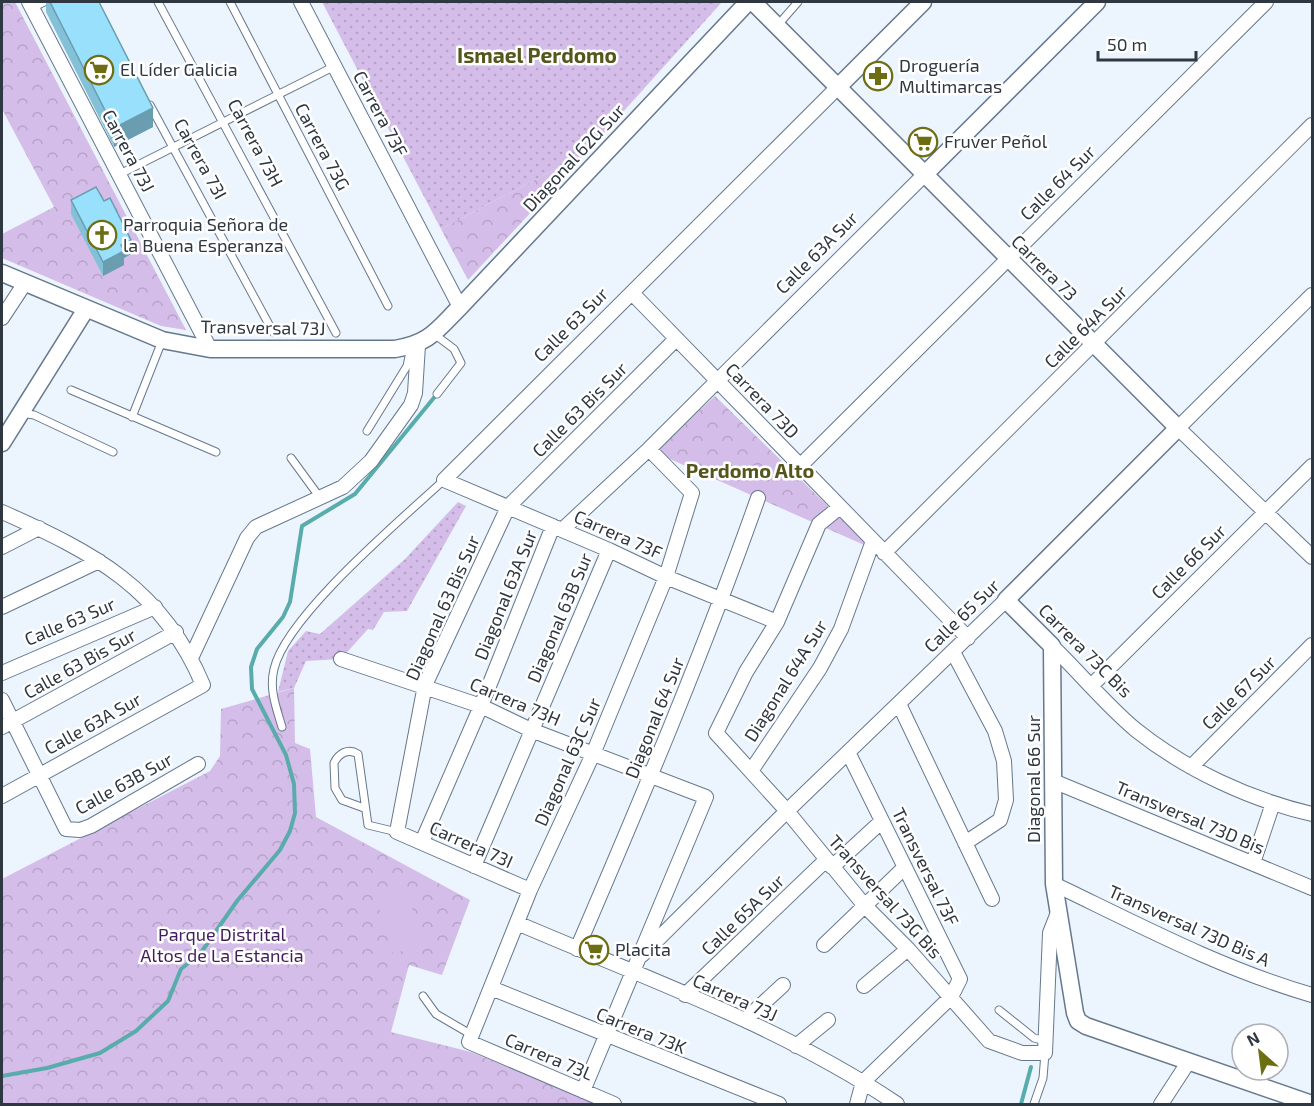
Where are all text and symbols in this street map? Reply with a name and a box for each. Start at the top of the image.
scale bar [1098,24,1196,62]
text: 50 m [1107,33,1147,55]
district label: Ismael Perdomo [457,42,617,67]
supermarket icon: El Líder Galicia [83,54,115,86]
place label: Droguería Multimarcas [899,54,1002,97]
place label: El Líder Galicia [120,58,238,80]
pharmacy icon: Droguería Multimarcas [862,60,894,92]
street label: Carrera 73F [349,67,413,160]
street label: Carrera 73H [224,95,288,190]
street label: Carrera 73G [291,99,355,194]
street label: Diagonal 62G Sur [518,99,629,216]
street label: Carrera 73J [98,105,160,196]
street label: Carrera 73I [170,114,232,203]
supermarket icon: Fruver Peñol [907,126,939,158]
place label: Fruver Peñol [944,130,1048,152]
street label: Calle 64 Sur [1015,140,1100,225]
street label: Calle 63A Sur [771,207,862,298]
place label: Parroquia Señora de la Buena Esperanza [123,213,288,256]
church icon: Parroquia Señora de la Buena Esperanza [86,219,118,251]
street label: Carrera 73 [1007,230,1082,305]
street label: Calle 64A Sur [1039,280,1131,372]
street label: Calle 63 Sur [528,282,612,366]
street label: Transversal 73J [200,315,326,339]
street label: Calle 63 Bis Sur [527,357,631,461]
street label: Carrera 73D [721,358,804,443]
district label: Perdomo Alto [686,458,814,482]
street label: Carrera 73F [571,505,666,563]
street label: Calle 66 Sur [1146,519,1230,603]
street label: Diagonal 63A Sur [469,526,541,663]
street label: Diagonal 63 Bis Sur [400,532,484,684]
street label: Diagonal 63B Sur [522,549,596,686]
street label: Calle 65 Sur [919,574,1003,657]
street label: Calle 63 Sur [21,592,118,650]
street label: Carrera 73C Bis [1034,599,1137,702]
street label: Diagonal 64A Sur [739,616,831,745]
street label: Calle 63 Bis Sur [19,623,140,703]
street label: Calle 67 Sur [1197,651,1280,734]
street label: Diagonal 64 Sur [620,654,688,781]
street label: Carrera 73H [467,672,564,730]
street label: Calle 63A Sur [40,688,145,759]
street label: Diagonal 63C Sur [529,694,605,829]
street label: Diagonal 66 Sur [1022,715,1044,843]
street label: Calle 63B Sur [71,747,176,819]
street label: Transversal 73D Bis [1113,776,1268,858]
street label: Transversal 73F [888,804,964,929]
street label: Carrera 73I [426,816,517,872]
street label: Transversal 73G Bis [824,830,947,963]
street label: Calle 65A Sur [696,869,788,959]
street label: Transversal 73D Bis A [1105,880,1274,971]
park label: Parque Distrital Altos de La Estancia [140,923,304,966]
supermarket icon: Placita [578,934,610,966]
place label: Placita [615,938,671,960]
street label: Carrera 73J [690,969,781,1026]
street label: Carrera 73K [593,1002,690,1058]
north arrow [1230,1022,1290,1082]
text: N [1243,1027,1262,1049]
street label: Carrera 73L [502,1028,597,1084]

